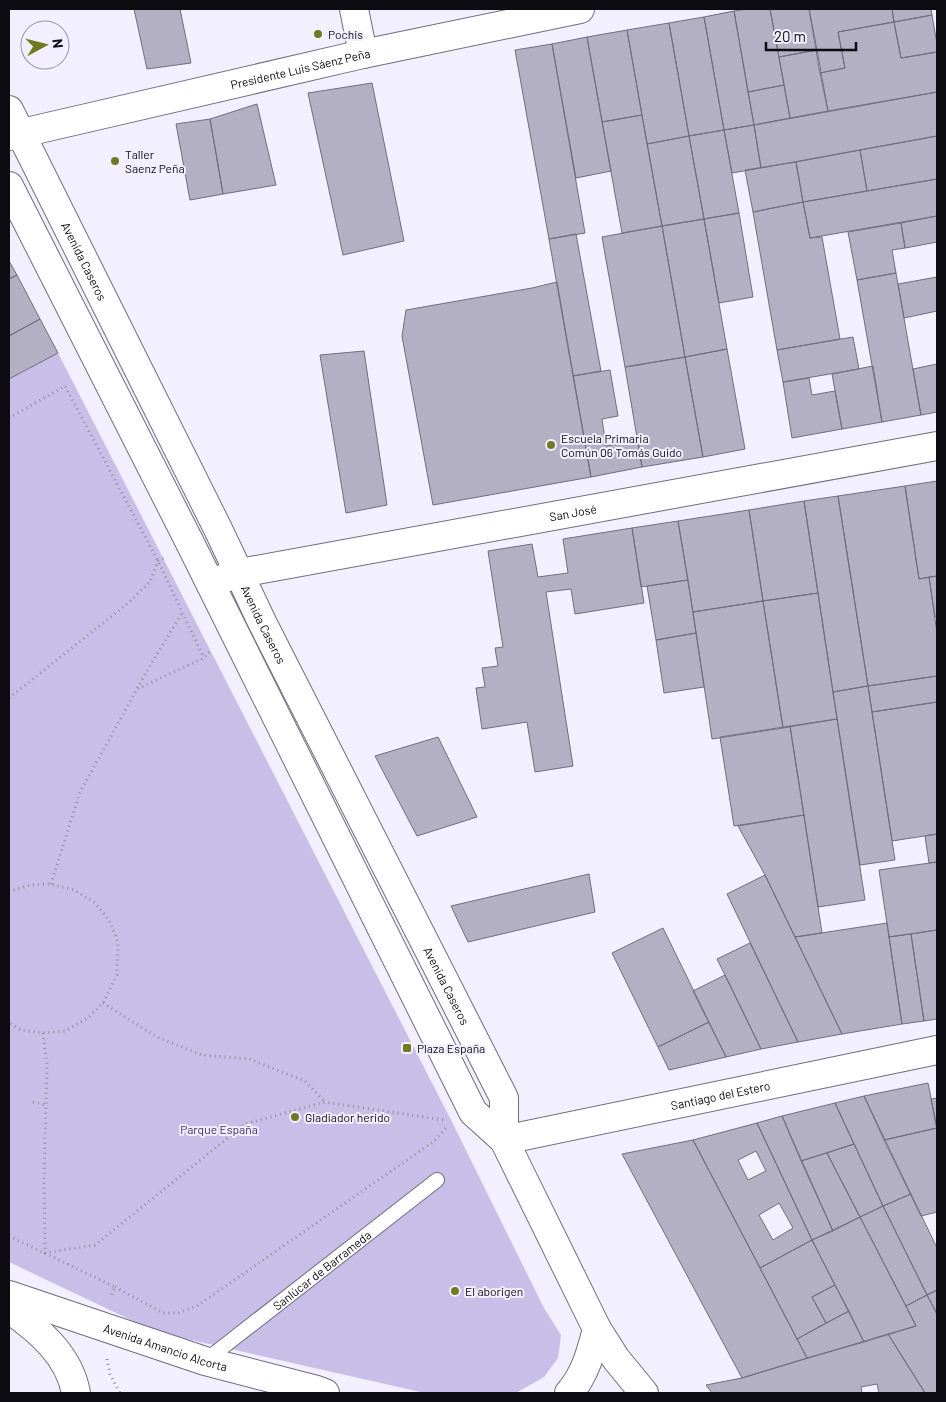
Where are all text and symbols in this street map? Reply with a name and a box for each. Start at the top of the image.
north arrow [20,20,70,70]
scale bar [766,20,856,52]
place label: Pochis [328,27,363,41]
text: 20 m [774,27,806,45]
marker: Pochis [312,28,324,40]
text: N [49,38,67,49]
street label: Presidente Luis Sáenz Peña [229,46,371,91]
place label: Taller Saenz Peña [125,147,185,175]
marker: Taller Saenz Peña [109,155,121,167]
street label: Avenida Caseros [59,220,110,303]
place label: Escuela Primaria Común 06 Tomás Guido [561,431,682,459]
marker: Escuela Primaria Común 06 Tomás Guido [545,439,557,451]
street label: San José [548,501,598,524]
street label: Avenida Caseros [239,583,289,666]
street label: Avenida Caseros [421,944,473,1027]
place label: Plaza España [417,1041,485,1055]
marker: Plaza España [401,1042,413,1054]
street label: Santiago del Estero [669,1078,771,1112]
place label: Gladiador herido [305,1110,390,1124]
marker: Gladiador herido [289,1111,301,1123]
park label: Parque España [180,1122,258,1136]
street label: Sanlúcar de Barrameda [270,1227,374,1313]
place label: El aborigen [465,1284,523,1298]
marker: El aborigen [449,1285,461,1297]
street label: Avenida Amancio Alcorta [102,1320,229,1374]

